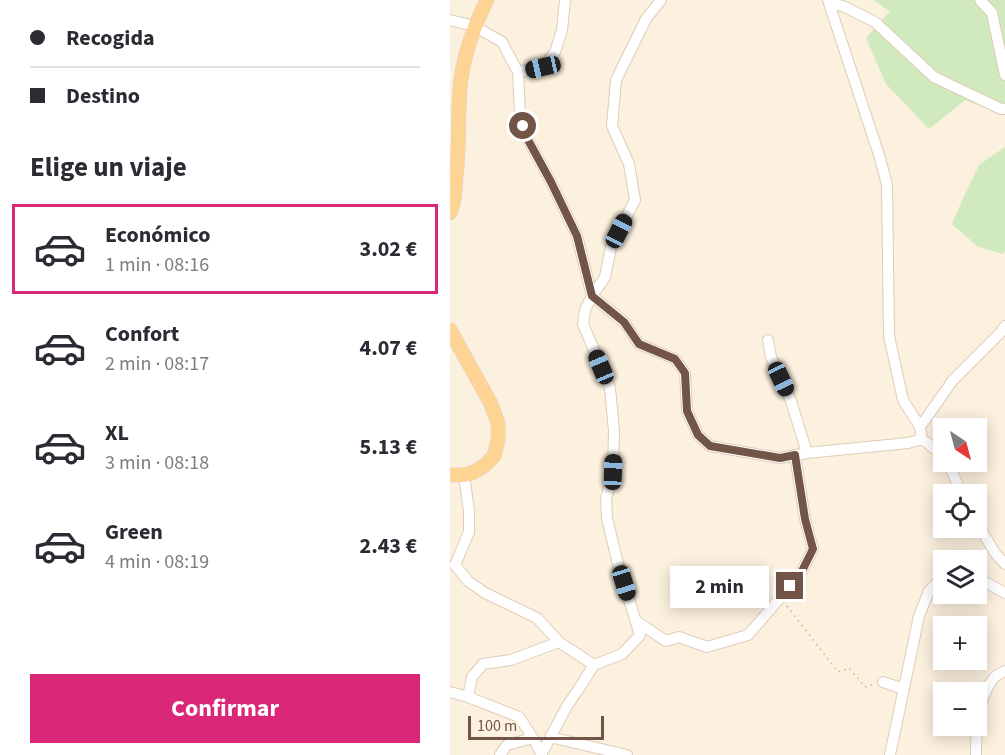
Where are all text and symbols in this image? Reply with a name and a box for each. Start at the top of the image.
text: Recogida [66,22,155,54]
car [523,54,563,80]
text: Destino [66,80,140,112]
route start [509,112,536,139]
text: Elige un viaje [30,148,187,187]
car [603,211,635,251]
text: Económico [105,219,210,251]
icon: car [33,222,87,276]
text: 3.02 € [360,233,417,265]
text: 1 min · 08:16 [105,251,209,279]
text: Confort [105,318,179,350]
icon: car [33,321,87,375]
text: 4.07 € [360,332,417,364]
car [586,347,616,387]
text: 2 min · 08:17 [105,350,209,378]
car [765,359,797,399]
text: XL [105,417,129,449]
north arrow [933,418,987,472]
map controls [933,418,987,736]
icon: car [33,420,87,474]
text: 5.13 € [360,431,417,463]
text: 3 min · 08:18 [105,449,209,477]
car [603,454,623,490]
button: locate [933,484,987,538]
text: Green [105,516,163,548]
icon: car [33,519,87,573]
text: 2.43 € [360,530,417,562]
text: 4 min · 08:19 [105,548,209,576]
button: layers [933,550,987,604]
car [610,563,638,603]
callout: 2 min [670,565,769,607]
route end [776,572,803,599]
text: 2 min [695,573,744,601]
button: + [933,616,987,670]
button: Confirmar [30,674,420,743]
button: − [933,682,987,736]
scale bar [468,713,604,740]
text: 100 m [477,715,517,737]

